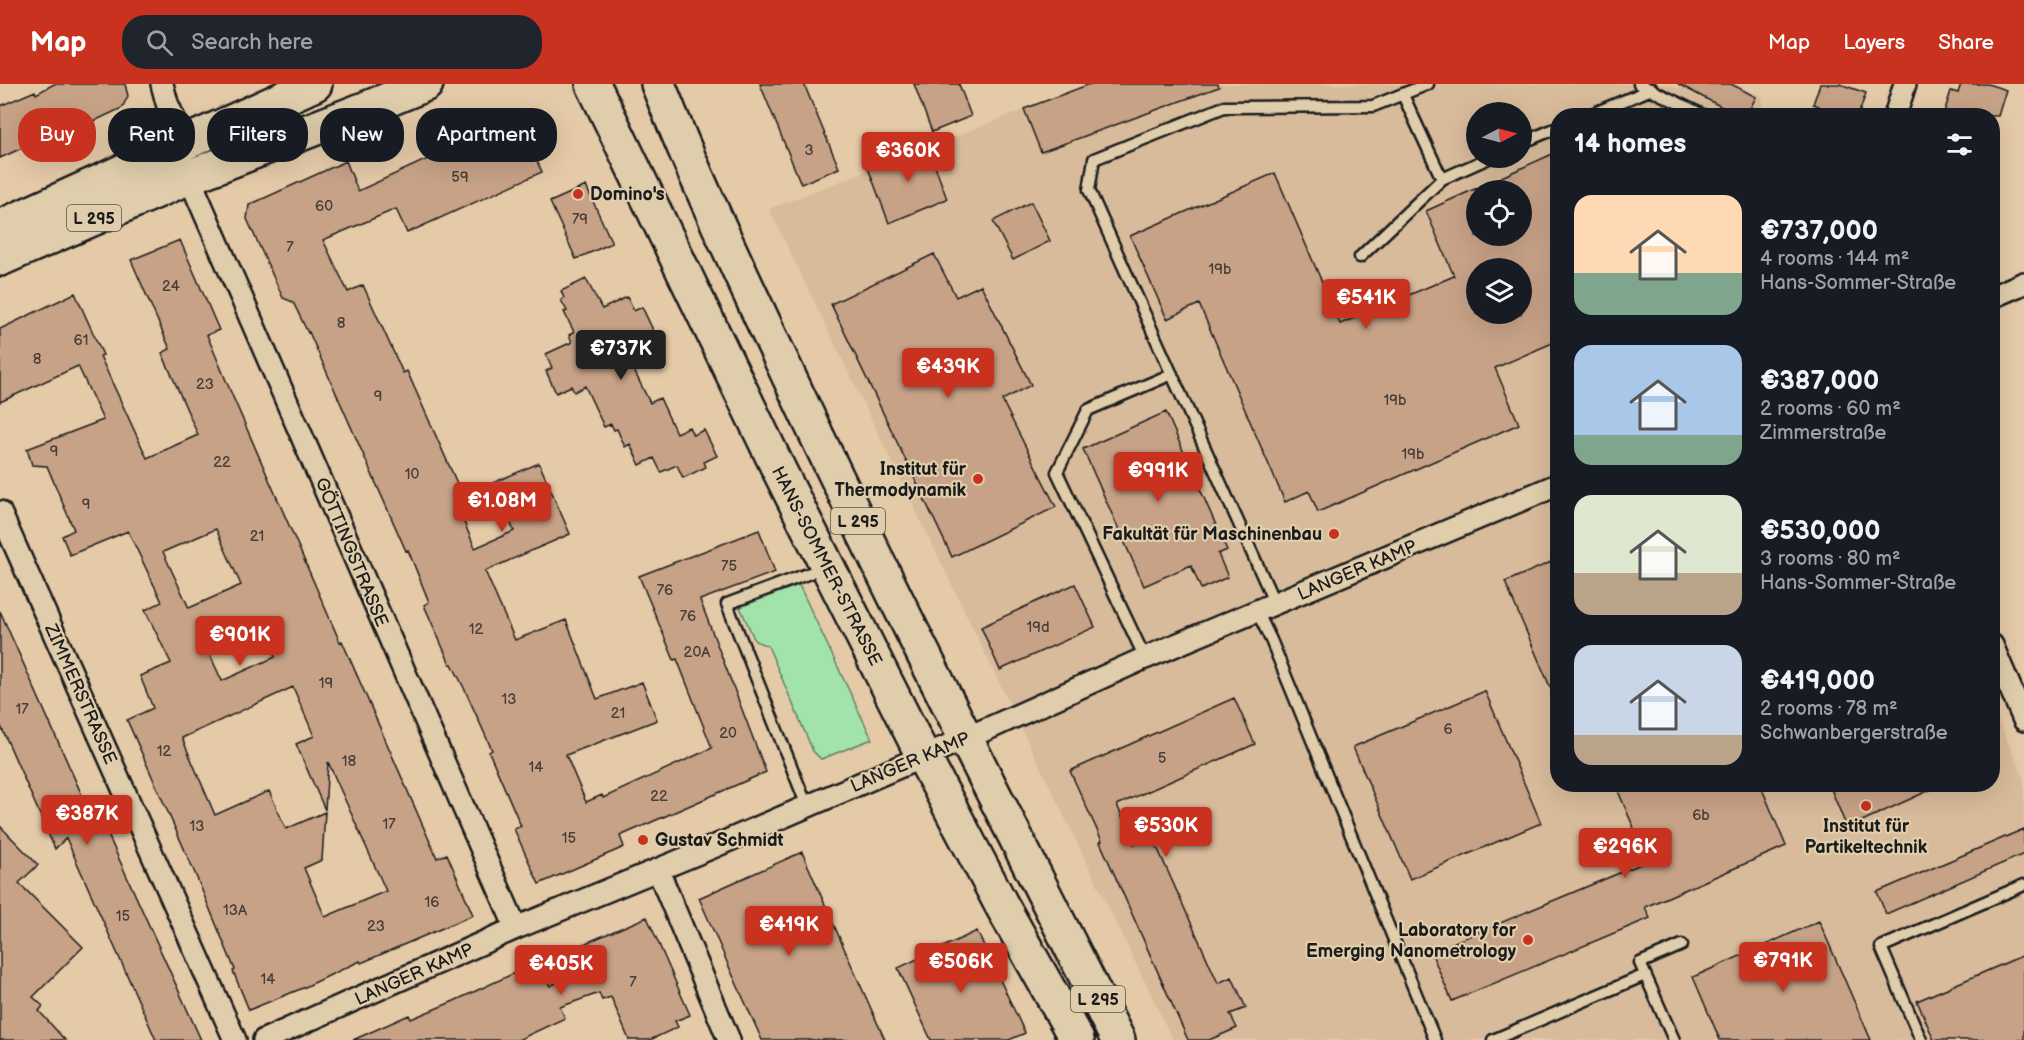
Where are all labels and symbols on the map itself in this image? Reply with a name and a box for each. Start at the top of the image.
north arrow [1466,102,1532,168]
pin: €360K [866,132,950,183]
house number: 3 [804,141,814,160]
house number: 59 [451,168,469,187]
place label: Domino's [590,184,665,205]
marker: Domino's [571,187,585,201]
house number: 60 [315,197,333,216]
road number: L 295 [67,205,121,231]
house number: 79 [572,210,588,229]
house number: 7 [286,238,294,257]
house number: 19b [1209,260,1232,279]
house number: 24 [162,277,180,296]
pin: €541K [1324,279,1408,330]
house number: 8 [337,314,346,333]
pin: €737K [579,330,663,381]
house number: 61 [74,331,88,350]
pin: €439K [906,348,990,399]
house number: 8 [33,350,42,369]
house number: 23 [196,375,214,394]
house number: 9 [374,387,382,406]
house number: 19b [1384,391,1407,410]
house number: 9 [50,442,58,461]
house number: 19b [1402,445,1425,464]
pin: €991K [1116,452,1200,503]
house number: 22 [213,453,231,472]
place label: Institut für Thermodynamik [834,459,967,501]
street label: HANS-SOMMER-STRASSE [767,463,886,670]
house number: 10 [405,465,419,484]
marker: Institut für Thermodynamik [971,472,985,486]
street label: GÖTTINGSTRASSE [311,474,393,630]
pin: €1.08M [453,482,551,533]
house number: 9 [82,495,90,514]
road number: L 295 [831,508,885,534]
place label: Fakultät für Maschinenbau [1102,524,1322,545]
house number: 21 [250,527,264,546]
marker: Fakultät für Maschinenbau [1327,527,1341,541]
street label: LANGER KAMP [1294,536,1421,605]
house number: 75 [721,557,737,576]
house number: 76 [657,581,673,600]
house number: 76 [680,607,696,626]
pin: €901K [198,616,282,667]
house number: 19d [1026,618,1050,637]
street label: ZIMMERSTRASSE [40,620,121,768]
house number: 12 [469,620,483,639]
house number: 20A [684,643,711,662]
house number: 19 [319,674,333,693]
house number: 13 [501,690,517,709]
house number: 17 [15,700,29,719]
house number: 21 [611,704,625,723]
house number: 6 [1443,720,1453,739]
house number: 20 [719,724,737,743]
street label: LANGER KAMP [847,728,974,797]
house number: 12 [157,742,171,761]
house number: 5 [1158,749,1166,768]
house number: 18 [342,752,357,771]
house number: 14 [529,758,543,777]
house number: 22 [650,787,668,806]
pin: €387K [45,795,129,846]
marker: Institut für Partikeltechnik [1859,799,1873,813]
house number: 6b [1692,806,1710,825]
pin: €530K [1124,807,1208,858]
house number: 17 [382,815,396,834]
place label: Institut für Partikeltechnik [1805,816,1928,858]
house number: 13 [189,817,205,836]
pin: €296K [1583,828,1667,879]
house number: 15 [562,829,576,848]
place label: Gustav Schmidt [655,830,784,851]
marker: Gustav Schmidt [636,833,650,847]
house number: 16 [425,893,439,912]
house number: 13A [223,901,248,920]
pin: €419K [747,906,831,957]
house number: 15 [116,907,130,926]
house number: 23 [367,917,385,936]
place label: Laboratory for Emerging Nanometrology [1306,920,1517,962]
marker: Laboratory for Emerging Nanometrology [1521,933,1535,947]
street label: LANGER KAMP [352,939,477,1010]
pin: €791K [1741,942,1825,993]
pin: €506K [919,943,1003,994]
pin: €405K [519,945,603,996]
house number: 14 [261,970,275,989]
house number: 7 [629,973,637,992]
road number: L 295 [1071,986,1125,1012]

